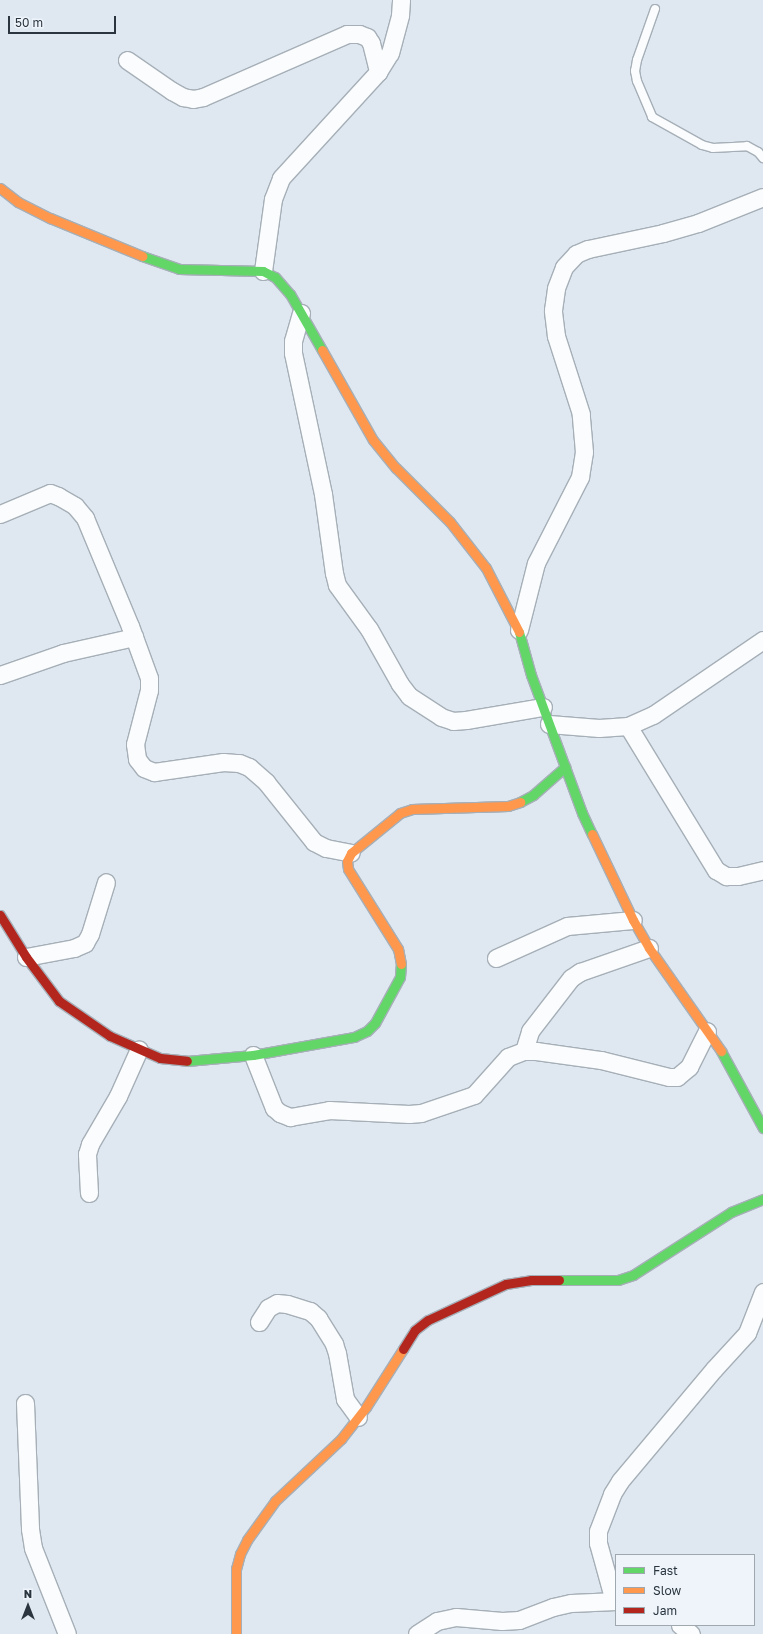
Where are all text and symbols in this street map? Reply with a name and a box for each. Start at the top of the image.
scale bar [10,8,118,34]
text: 50 m [15,15,43,30]
legend [615,1554,755,1626]
text: Fast [653,1563,678,1578]
text: Slow [653,1583,681,1598]
north arrow [8,1586,48,1626]
text: N [24,1587,32,1600]
text: Jam [653,1603,677,1618]

